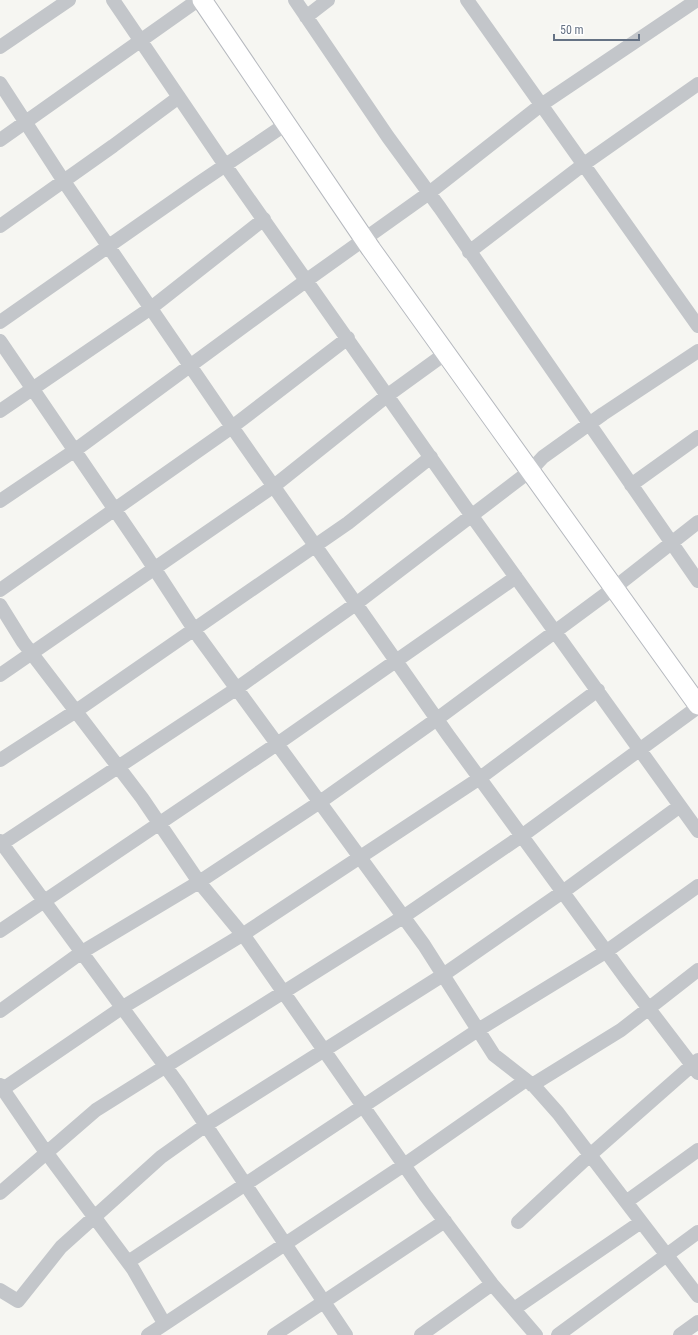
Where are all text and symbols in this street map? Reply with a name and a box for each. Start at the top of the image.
scale bar [554,16,639,42]
text: 50 m [560,23,584,37]

